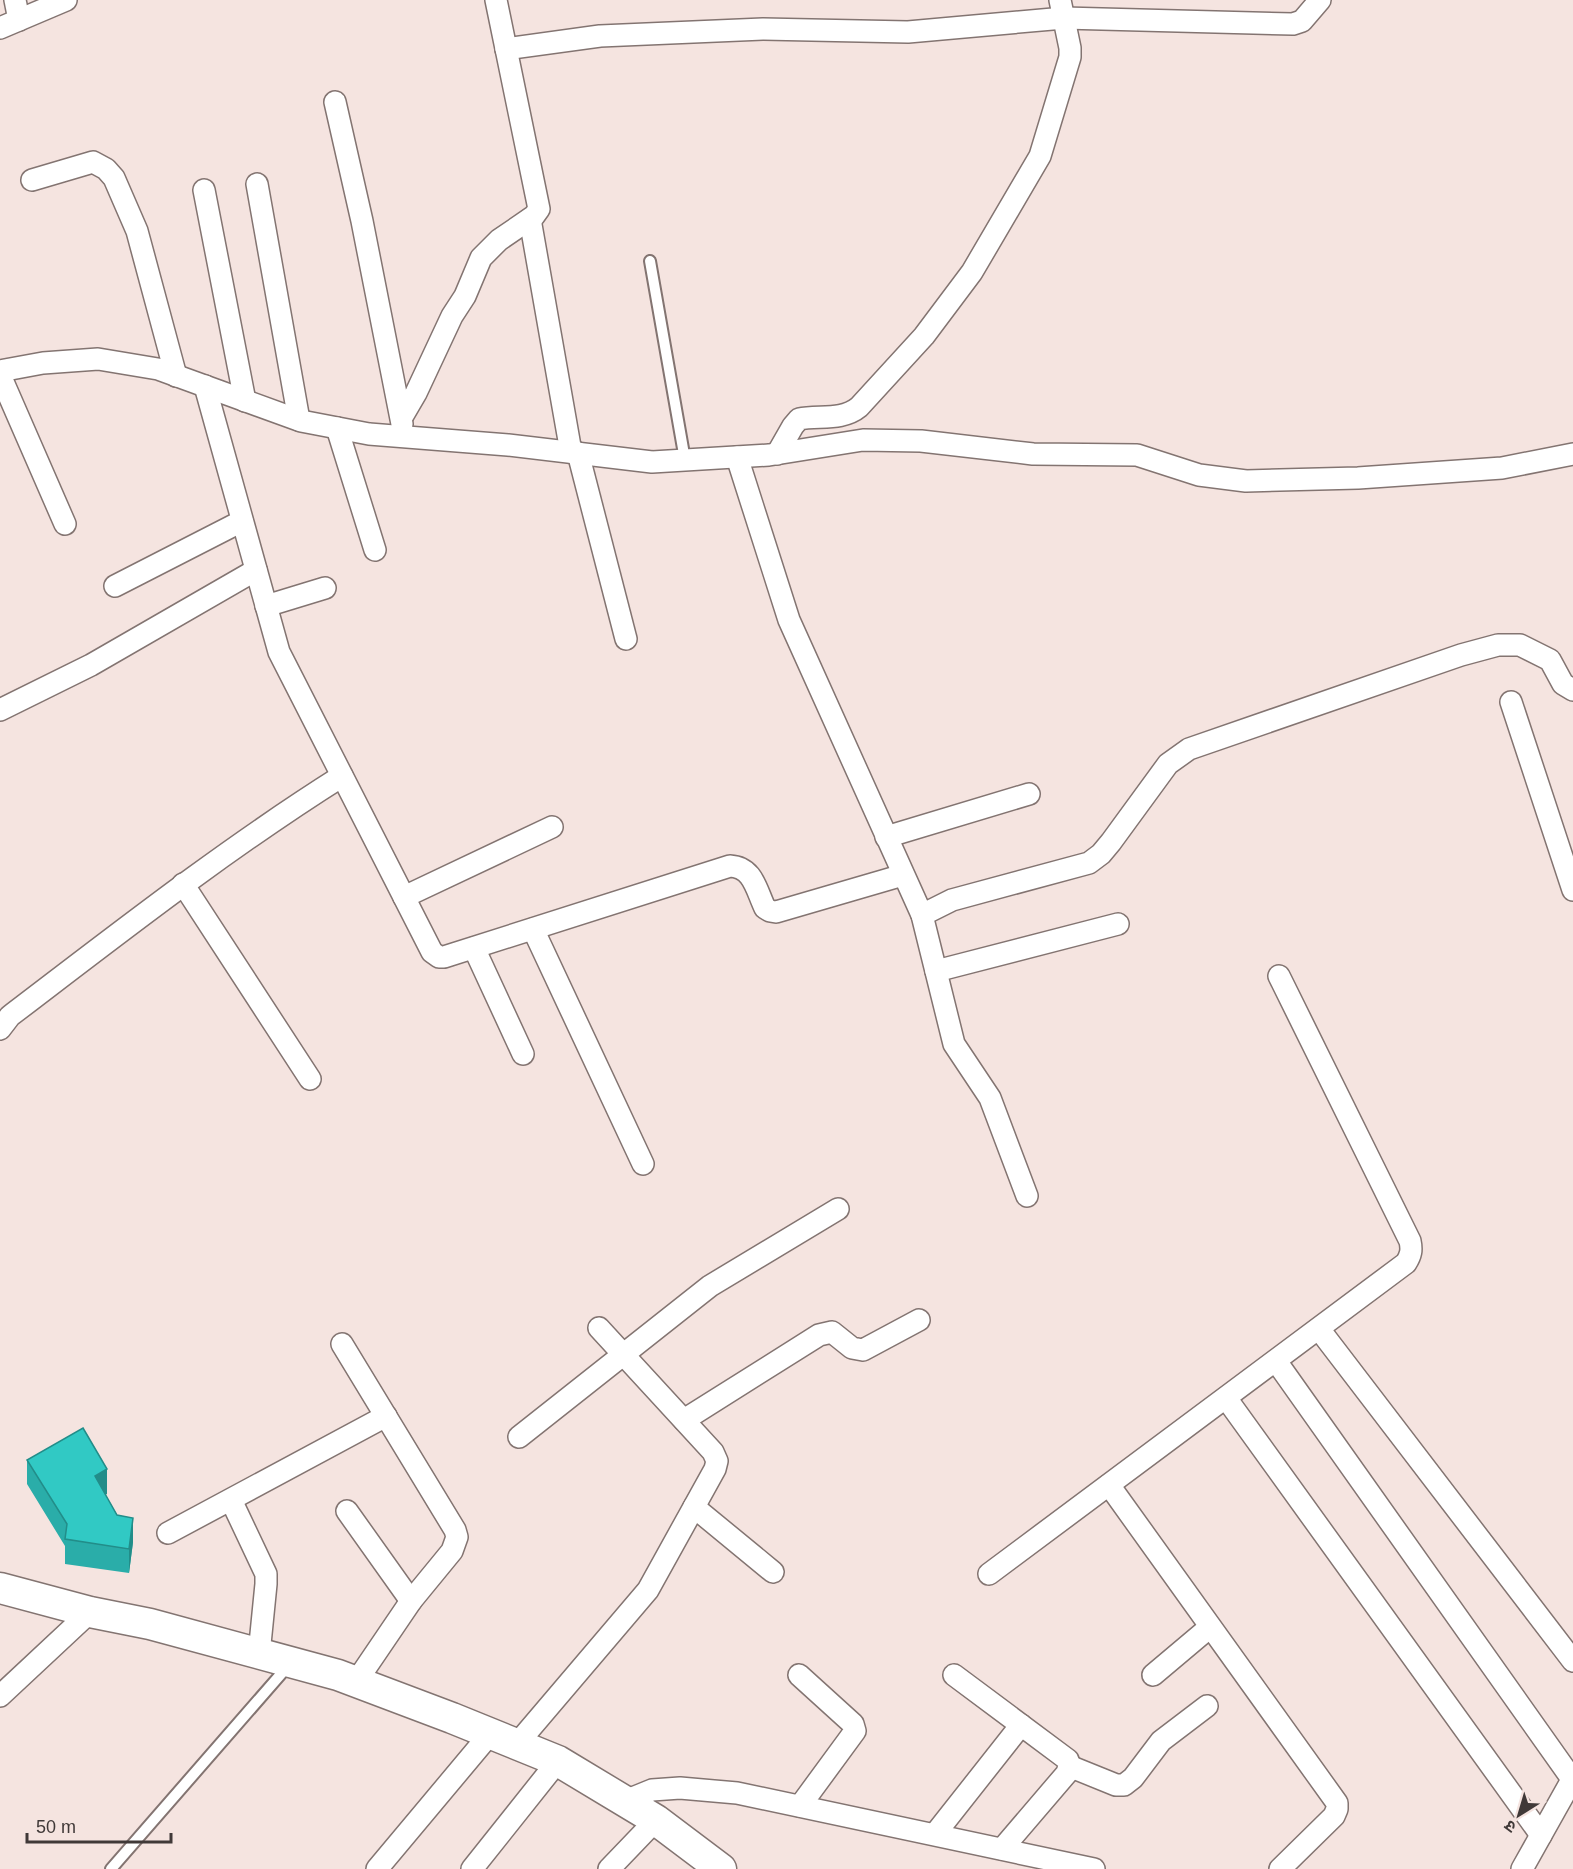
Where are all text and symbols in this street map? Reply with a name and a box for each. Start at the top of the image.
north arrow [1489,1785,1549,1845]
scale bar [27,1806,171,1844]
text: 50 m [36,1817,76,1837]
text: उ [1501,1817,1519,1836]

